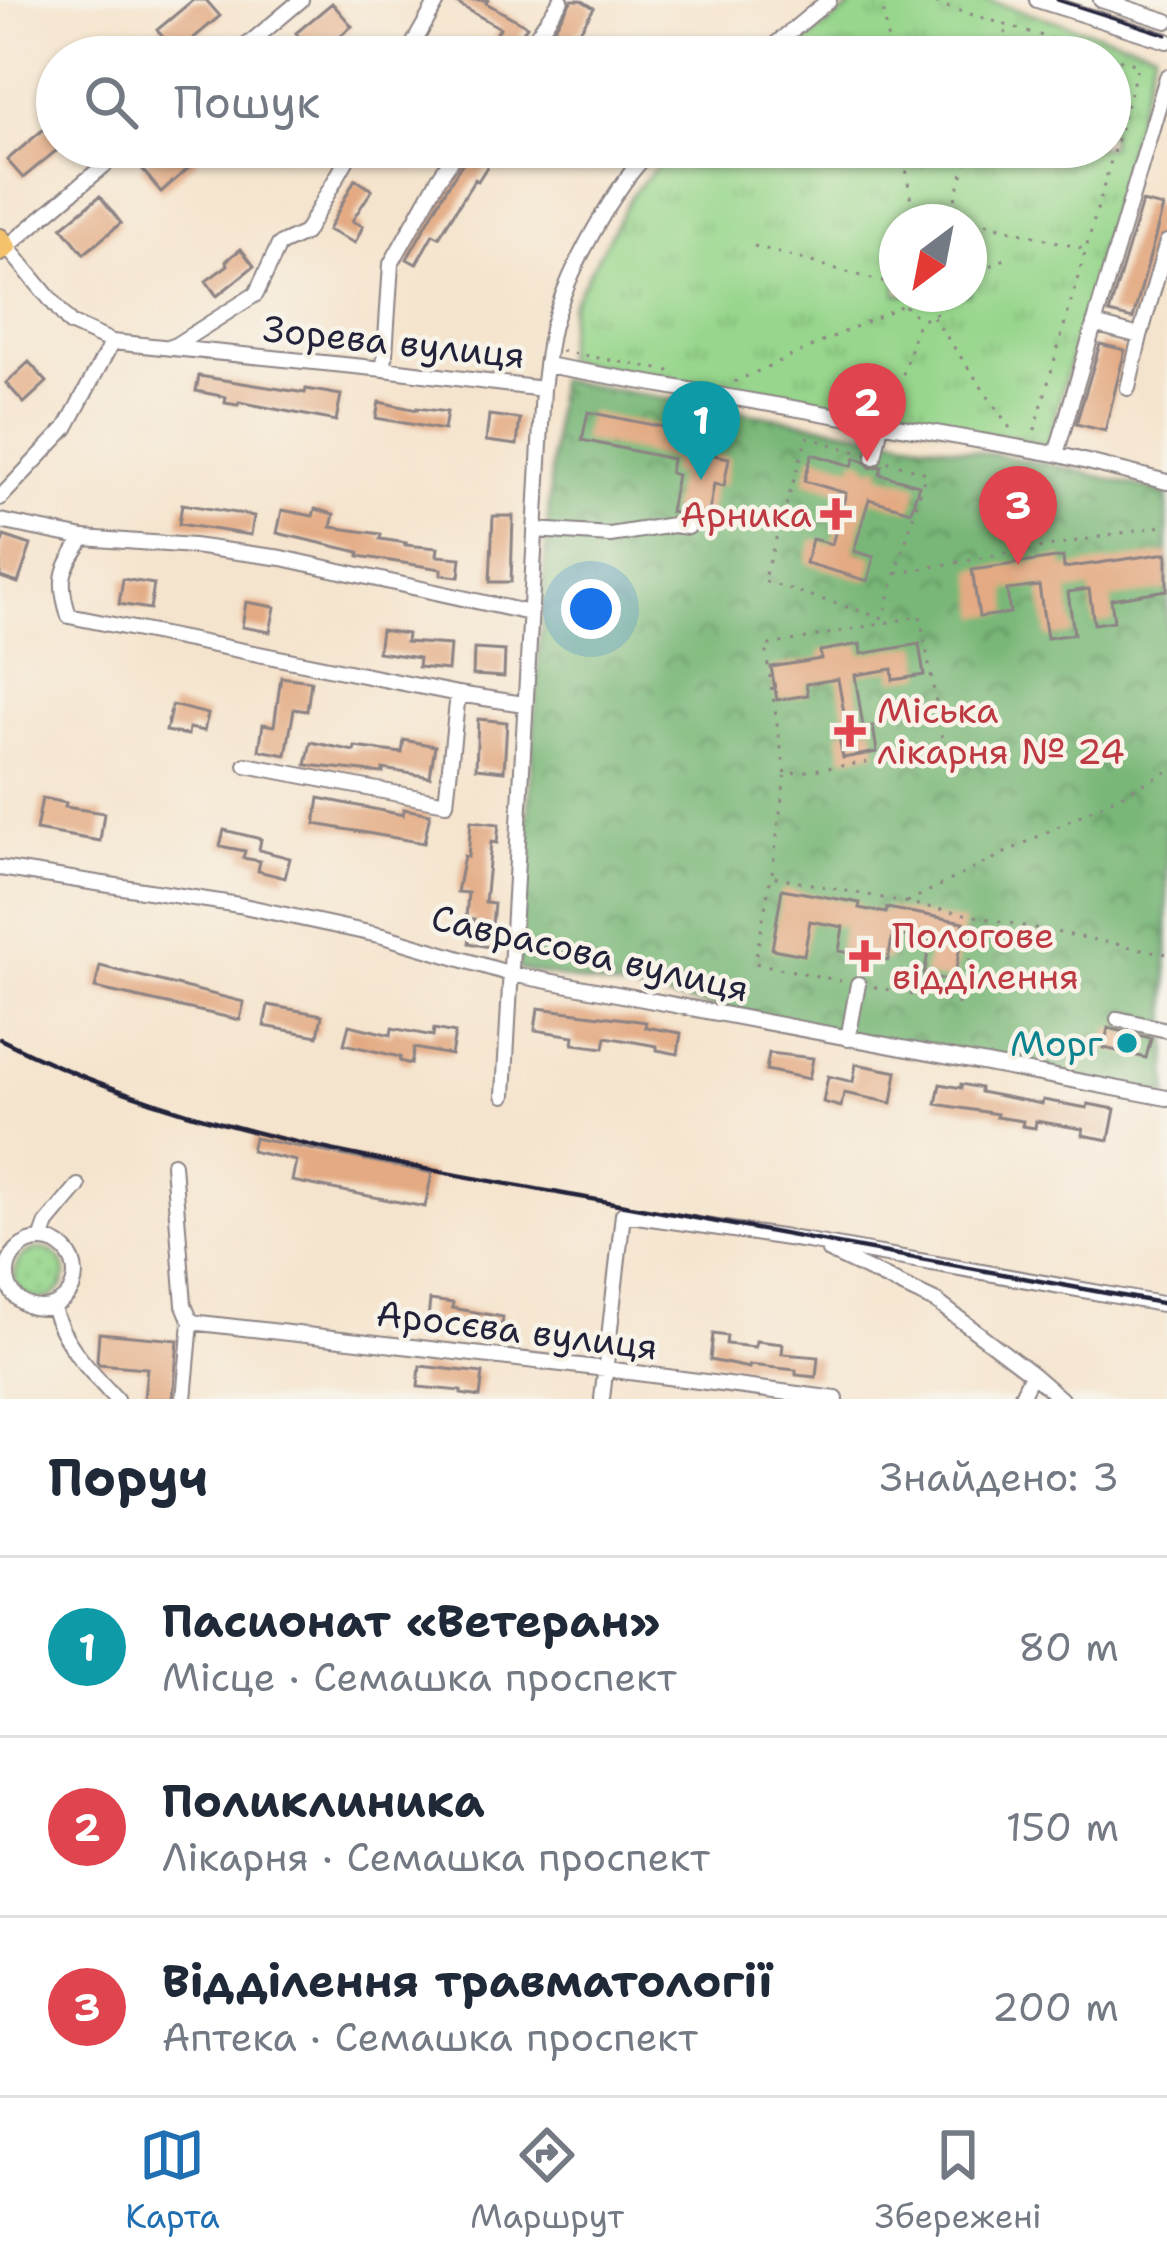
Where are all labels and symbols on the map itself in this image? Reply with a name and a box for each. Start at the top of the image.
north arrow [879,204,987,312]
street label: Зорева вулиця [261,304,527,380]
pin: 2 [828,363,906,462]
pin: 1 [662,381,740,480]
pin: 3 [979,466,1057,565]
place label: Арника [680,490,812,539]
marker: Арника [823,501,849,527]
your location [561,579,621,639]
place label: Міська лікарня № 24 [877,686,1125,776]
marker: Міська лікарня № 24 [834,715,866,747]
street label: Саврасова вулиця [426,893,754,1013]
place label: Пологове відділення [892,911,1079,1001]
marker: Пологове відділення [849,940,881,972]
place label: Морг [1010,1019,1103,1068]
marker: Морг [1114,1030,1140,1056]
street label: Аросєва вулиця [374,1288,660,1372]

